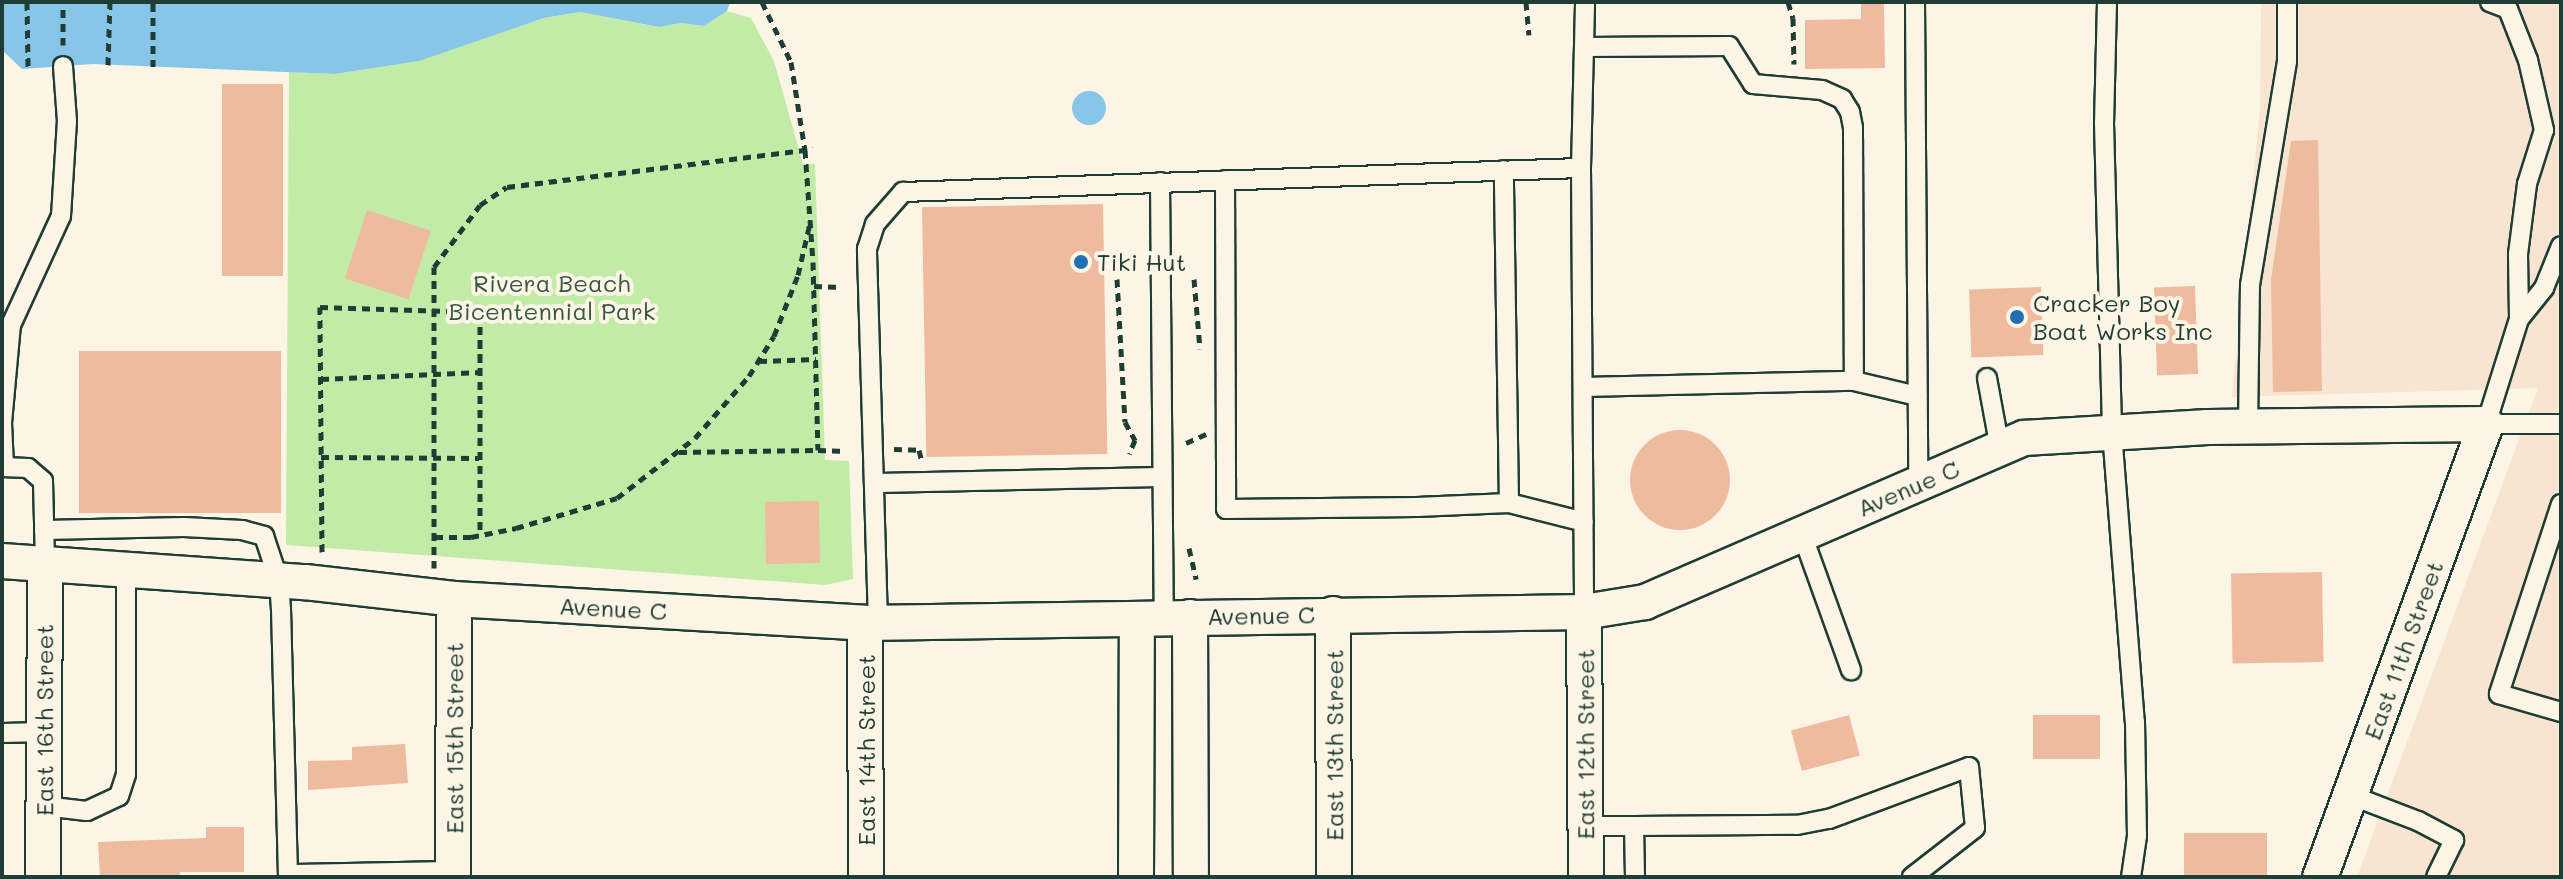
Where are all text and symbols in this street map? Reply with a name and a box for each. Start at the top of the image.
place label: Tiki Hut [1097,248,1186,276]
marker: Tiki Hut [1072,253,1090,271]
park label: Rivera Beach Bicentennial Park [449,269,655,325]
place label: Cracker Boy Boat Works Inc [2033,289,2213,345]
marker: Cracker Boy Boat Works Inc [2008,308,2026,326]
street label: Avenue C [1853,454,1963,522]
street label: East 11th Street [2357,557,2449,743]
street label: Avenue C [558,591,668,625]
street label: Avenue C [1207,600,1315,630]
street label: East 16th Street [30,624,58,816]
street label: East 15th Street [440,642,468,834]
street label: East 13th Street [1320,649,1348,841]
street label: East 12th Street [1571,649,1599,839]
street label: East 14th Street [852,654,880,846]

